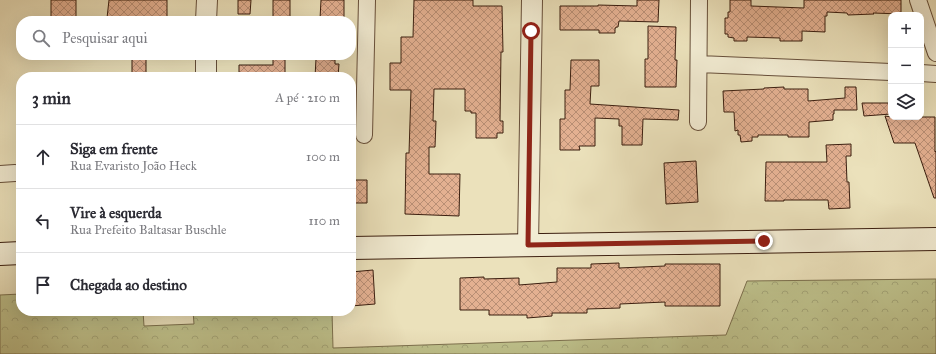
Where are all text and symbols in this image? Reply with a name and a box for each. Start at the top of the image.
map controls [888,12,924,120]
button: + [888,12,924,48]
search box [16,16,356,60]
route start [522,22,540,40]
icon: search [30,27,52,49]
text: Pesquisar aqui [62,29,148,47]
button: − [888,48,924,84]
button: layers [888,84,924,120]
text: 3 min [32,88,71,109]
text: A pé · 210 m [275,90,340,106]
text: Siga em frente [70,140,158,158]
icon: ahead [32,146,54,168]
text: 100 m [306,149,340,165]
text: Rua Evaristo João Heck [70,158,197,174]
text: Vire à esquerda [70,204,162,222]
icon: left [32,210,54,232]
text: 110 m [308,213,340,229]
text: Rua Prefeito Baltasar Buschle [70,222,226,238]
route end [755,232,773,250]
icon: arrive [32,274,54,296]
text: Chegada ao destino [70,276,187,294]

